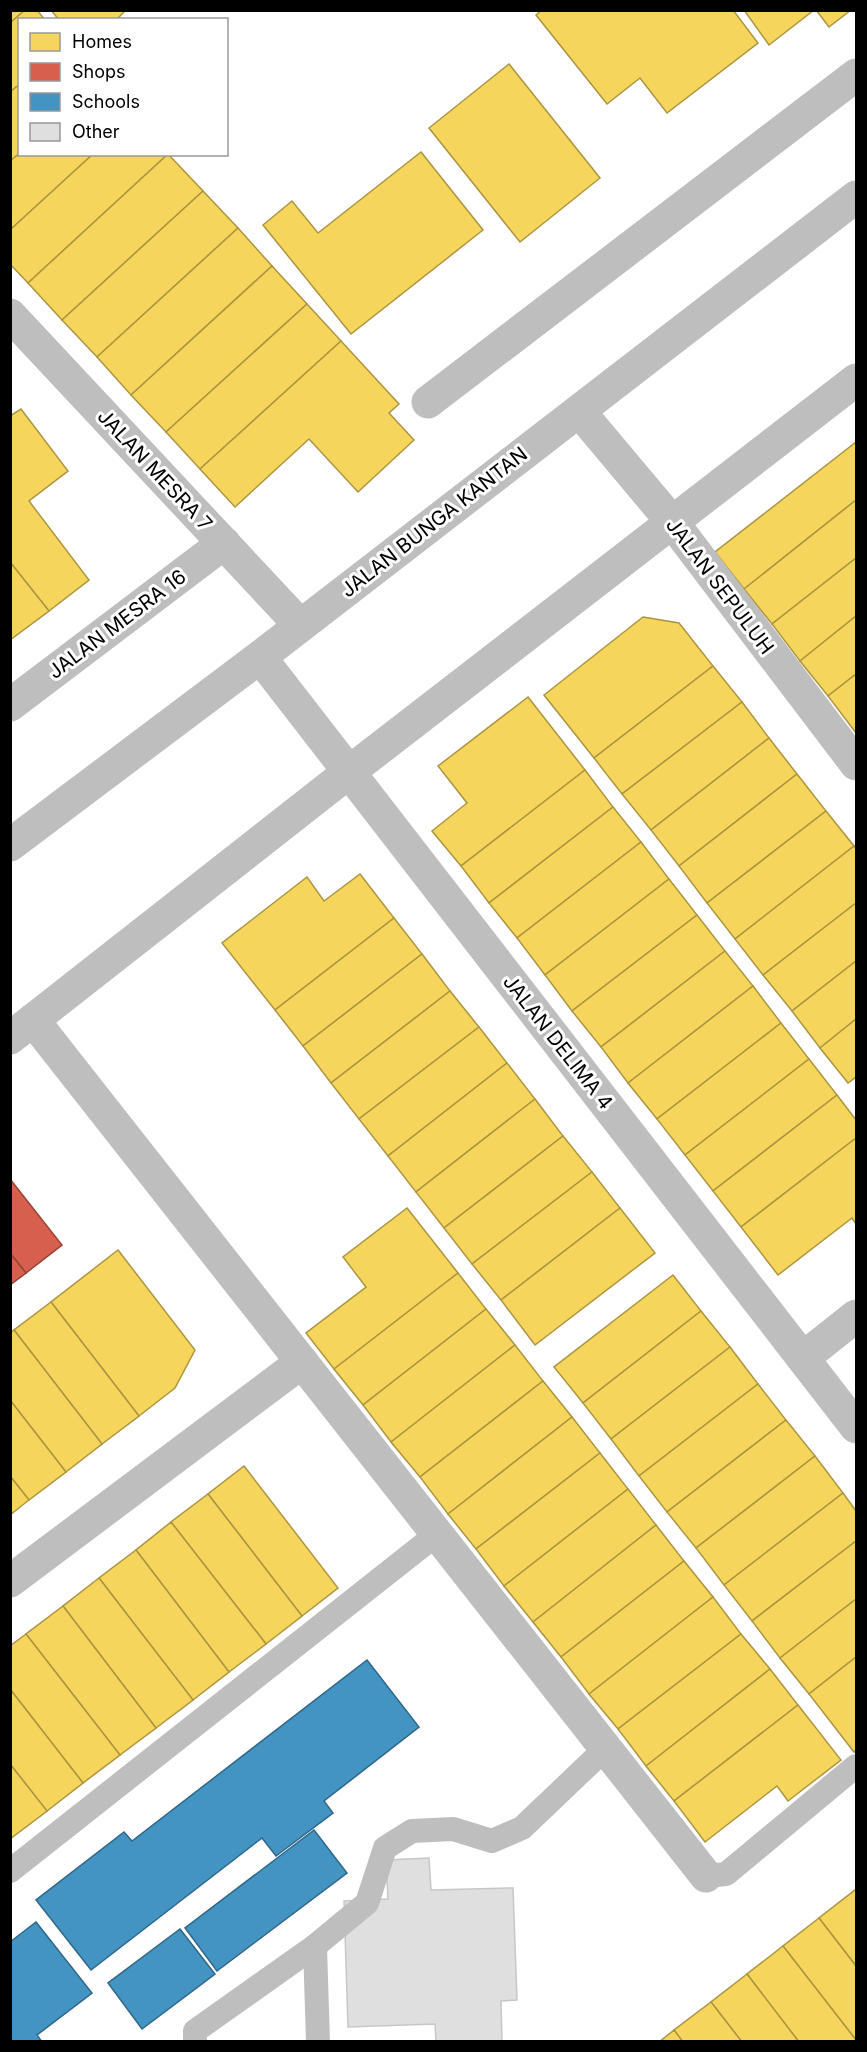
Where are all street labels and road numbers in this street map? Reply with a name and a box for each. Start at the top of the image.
street label: JALAN MESRA 7 [93,404,217,536]
street label: JALAN BUNGA KANTAN [336,442,532,602]
street label: JALAN SEPULUH [661,513,779,659]
street label: JALAN MESRA 16 [43,564,191,684]
street label: JALAN DELIMA 4 [498,970,618,1114]

